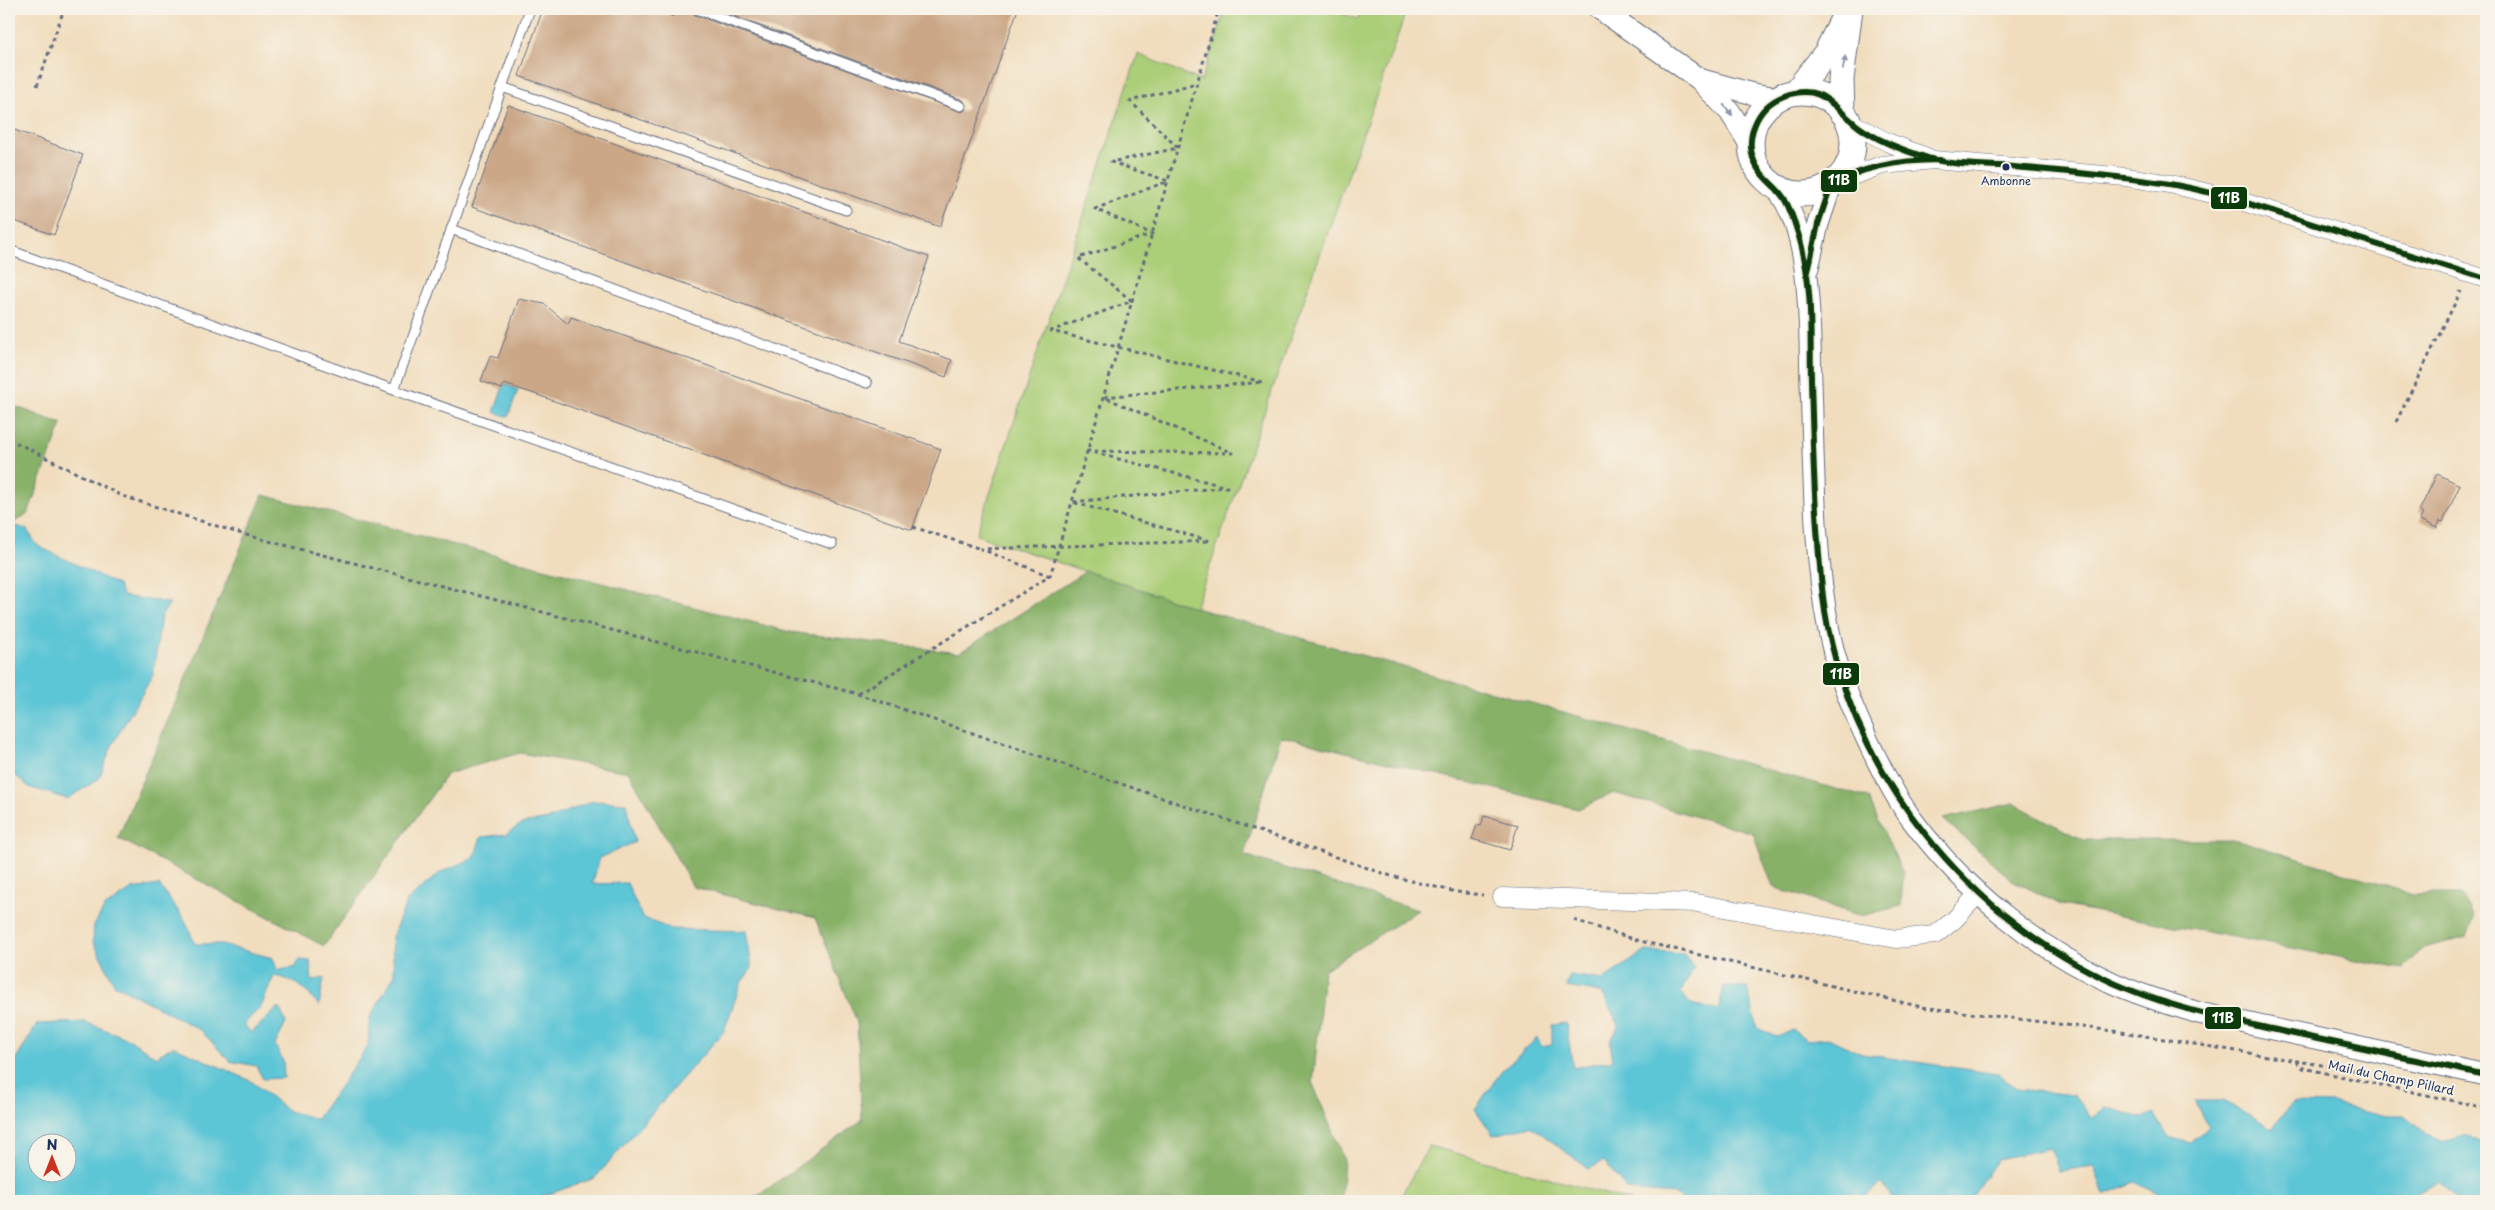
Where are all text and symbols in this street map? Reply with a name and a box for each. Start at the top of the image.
one-way arrow [1840,55,1848,71]
one-way arrow [1722,104,1733,117]
marker: Ambonne [2001,162,2011,172]
line badge: 11B [1820,169,1858,193]
text: 11B [1828,169,1850,190]
place label: Ambonne [1981,172,2031,189]
line badge: 11B [2210,186,2248,210]
text: 11B [2218,187,2240,208]
line badge: 11B [1822,662,1860,686]
text: 11B [1830,663,1852,684]
line badge: 11B [2204,1006,2242,1030]
text: 11B [2212,1007,2234,1028]
street label: Mail du Champ Pillard [2327,1055,2456,1099]
north arrow [28,1132,78,1182]
text: N [46,1134,58,1155]

